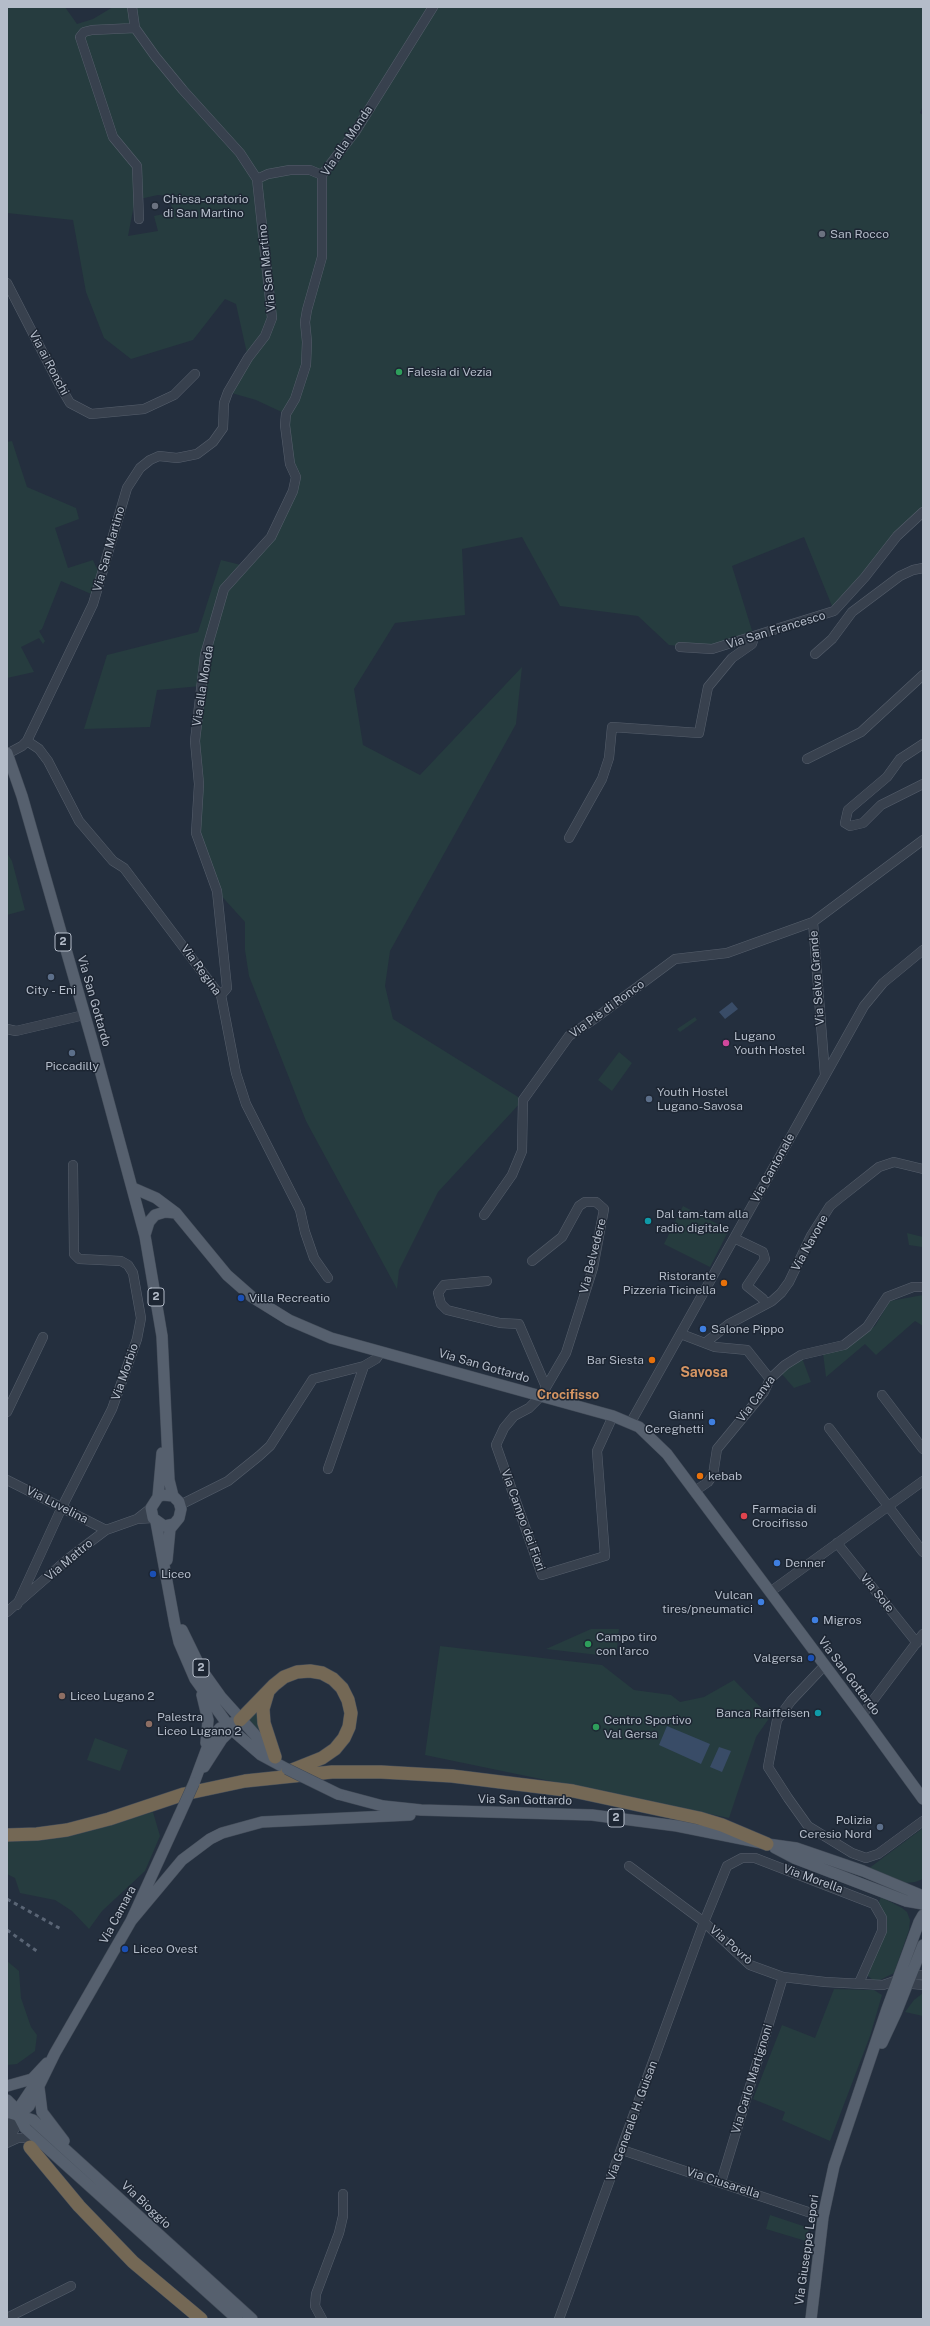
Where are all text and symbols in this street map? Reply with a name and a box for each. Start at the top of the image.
street label: Via alla Monda [318,103,376,179]
place label: Chiesa-oratorio di San Martino [163,192,249,220]
marker: Chiesa-oratorio di San Martino [150,201,160,211]
street label: Via San Martino [255,223,279,313]
place label: San Rocco [830,227,889,241]
marker: San Rocco [817,229,827,239]
street label: Via ai Ronchi [26,328,72,398]
place label: Falesia di Vezia [407,365,492,379]
marker: Falesia di Vezia [394,367,404,377]
street label: Via San Martino [90,505,128,593]
street label: Via San Francesco [725,608,827,652]
street label: Via alla Monda [189,644,217,728]
street label: Via Selva Grande [807,930,827,1026]
road number: 2 [55,933,71,951]
street label: Via Regina [178,942,224,998]
street label: Via San Gottardo [74,954,114,1048]
marker: City - Eni [46,972,56,982]
street label: Via Piè di Ronco [567,977,647,1041]
place label: City - Eni [26,983,76,997]
place label: Lugano Youth Hostel [734,1029,805,1057]
marker: Lugano Youth Hostel [721,1038,731,1048]
marker: Piccadilly [67,1048,77,1058]
place label: Piccadilly [45,1059,99,1073]
place label: Youth Hostel Lugano-Savosa [657,1085,743,1113]
marker: Youth Hostel Lugano-Savosa [644,1094,654,1104]
street label: Via Cantonale [748,1131,798,1205]
place label: Dal tam-tam alla radio digitale [656,1207,748,1235]
street label: Via Navone [789,1212,831,1274]
marker: Dal tam-tam alla radio digitale [643,1216,653,1226]
street label: Via Belvedere [577,1217,609,1295]
place label: Ristorante Pizzeria Ticinella [623,1269,716,1297]
marker: Ristorante Pizzeria Ticinella [719,1278,729,1288]
road number: 2 [148,1288,164,1306]
place label: Villa Recreatio [249,1291,330,1305]
marker: Villa Recreatio [236,1293,246,1303]
place label: Salone Pippo [711,1322,784,1336]
marker: Salone Pippo [698,1324,708,1334]
street label: Via Morbio [109,1342,141,1402]
street label: Via San Gottardo [437,1346,531,1386]
place label: Bar Siesta [587,1353,644,1367]
marker: Bar Siesta [647,1355,657,1365]
district label: Savosa [680,1365,728,1381]
street label: Via Canva [734,1373,778,1425]
district label: Crocifisso [537,1387,599,1403]
place label: Gianni Cereghetti [645,1408,704,1436]
marker: Gianni Cereghetti [707,1417,717,1427]
street label: Via Campo dei Fiori [498,1467,548,1573]
place label: kebab [708,1469,742,1483]
marker: kebab [695,1471,705,1481]
street label: Via Luvelina [24,1483,90,1527]
place label: Farmacia di Crocifisso [752,1502,817,1530]
marker: Farmacia di Crocifisso [739,1511,749,1521]
street label: Via Mattro [42,1536,96,1584]
place label: Denner [785,1556,825,1570]
marker: Denner [772,1558,782,1568]
place label: Liceo [161,1567,191,1581]
marker: Liceo [148,1569,158,1579]
street label: Via Sole [857,1571,897,1615]
place label: Vulcan tires/pneumatici [662,1588,753,1616]
marker: Vulcan tires/pneumatici [756,1597,766,1607]
place label: Migros [823,1613,861,1627]
marker: Migros [810,1615,820,1625]
place label: Campo tiro con l'arco [596,1630,657,1658]
street label: Via San Gottardo [815,1634,883,1718]
marker: Campo tiro con l'arco [583,1639,593,1649]
place label: Valgersa [754,1651,803,1665]
marker: Valgersa [806,1653,816,1663]
road number: 2 [193,1659,209,1677]
place label: Liceo Lugano 2 [70,1689,154,1703]
marker: Liceo Lugano 2 [57,1691,67,1701]
place label: Banca Raiffeisen [716,1706,810,1720]
marker: Banca Raiffeisen [813,1708,823,1718]
place label: Palestra Liceo Lugano 2 [157,1710,241,1738]
place label: Centro Sportivo Val Gersa [604,1713,692,1741]
marker: Palestra Liceo Lugano 2 [144,1719,154,1729]
marker: Centro Sportivo Val Gersa [591,1722,601,1732]
street label: Via San Gottardo [478,1792,572,1808]
road number: 2 [608,1809,624,1827]
place label: Polizia Ceresio Nord [799,1813,872,1841]
marker: Polizia Ceresio Nord [875,1822,885,1832]
street label: Via Morella [781,1861,845,1897]
street label: Via Camara [97,1884,139,1946]
street label: Via Povrò [707,1922,755,1968]
place label: Liceo Ovest [133,1942,198,1956]
marker: Liceo Ovest [120,1944,130,1954]
street label: Via Carlo Martignoni [729,2023,775,2135]
street label: Via Generale H. Guisan [603,2059,661,2183]
street label: Via Ciusarella [684,2164,762,2202]
street label: Via Bioggio [118,2178,174,2232]
street label: Via Giuseppe Lepori [792,2194,822,2306]

